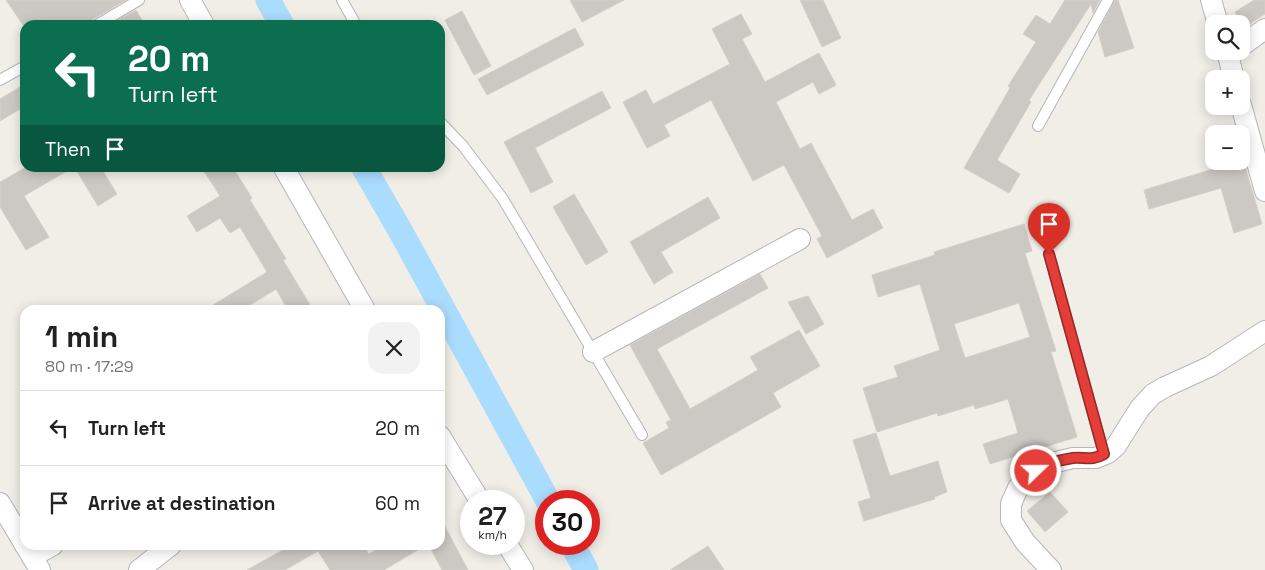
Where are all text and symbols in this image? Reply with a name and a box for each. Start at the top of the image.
map controls [1205,15,1250,170]
button: search [1205,15,1250,60]
text: 20 m [128,37,210,81]
icon: left [45,40,110,105]
button: + [1205,70,1250,115]
text: Turn left [128,80,218,108]
button: − [1205,125,1250,170]
icon: arrive [101,135,129,163]
text: Then [45,137,91,162]
pin [1028,203,1070,254]
icon: arrive [1035,210,1063,238]
text: 1 min [45,317,118,356]
button: close [368,322,420,374]
text: 80 m · 17:29 [45,356,133,377]
icon: left [45,414,73,442]
text: Turn left [88,416,166,441]
text: 20 m [375,416,420,441]
position arrow [1009,444,1061,496]
icon: arrive [45,489,73,517]
speed limit sign: 30 [535,490,600,555]
text: Arrive at destination [88,491,276,516]
text: 60 m [375,491,420,516]
text: 27 [478,500,507,532]
text: km/h [478,527,507,543]

